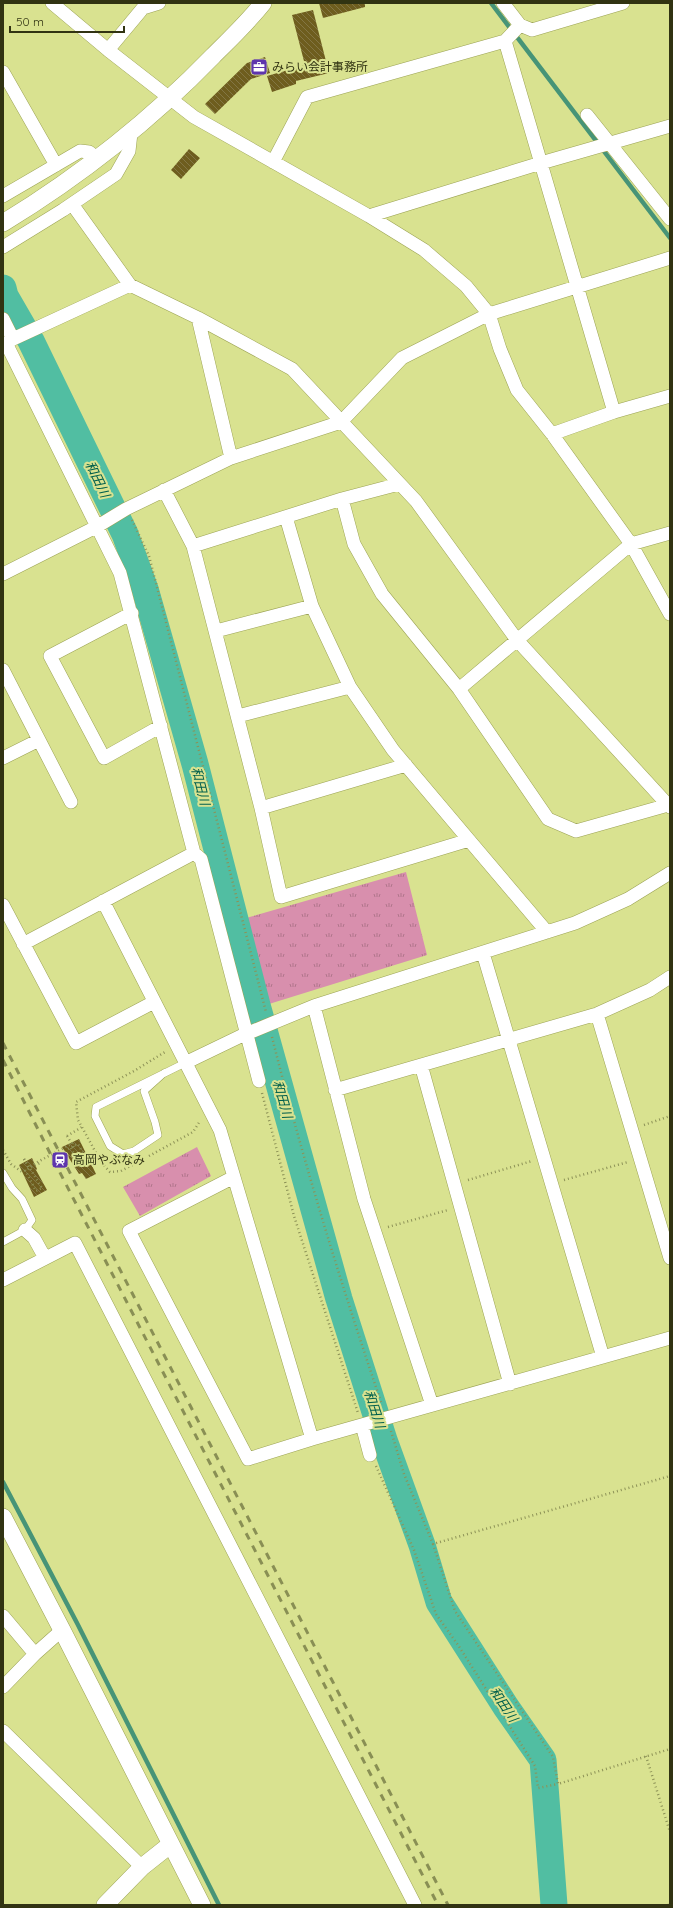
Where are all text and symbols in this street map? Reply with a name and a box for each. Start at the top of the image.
scale bar [10,8,124,34]
text: 50 m [16,14,44,29]
office icon: みらい会計事務所 [249,57,269,77]
place label: みらい会計事務所 [272,59,368,74]
water label: 和田川 [82,458,115,502]
water label: 和田川 [189,765,214,809]
water label: 和田川 [270,1078,297,1122]
station icon: 高岡やぶなみ [50,1150,70,1170]
place label: 高岡やぶなみ [73,1152,145,1167]
water label: 和田川 [361,1388,389,1432]
water label: 和田川 [486,1683,523,1726]

